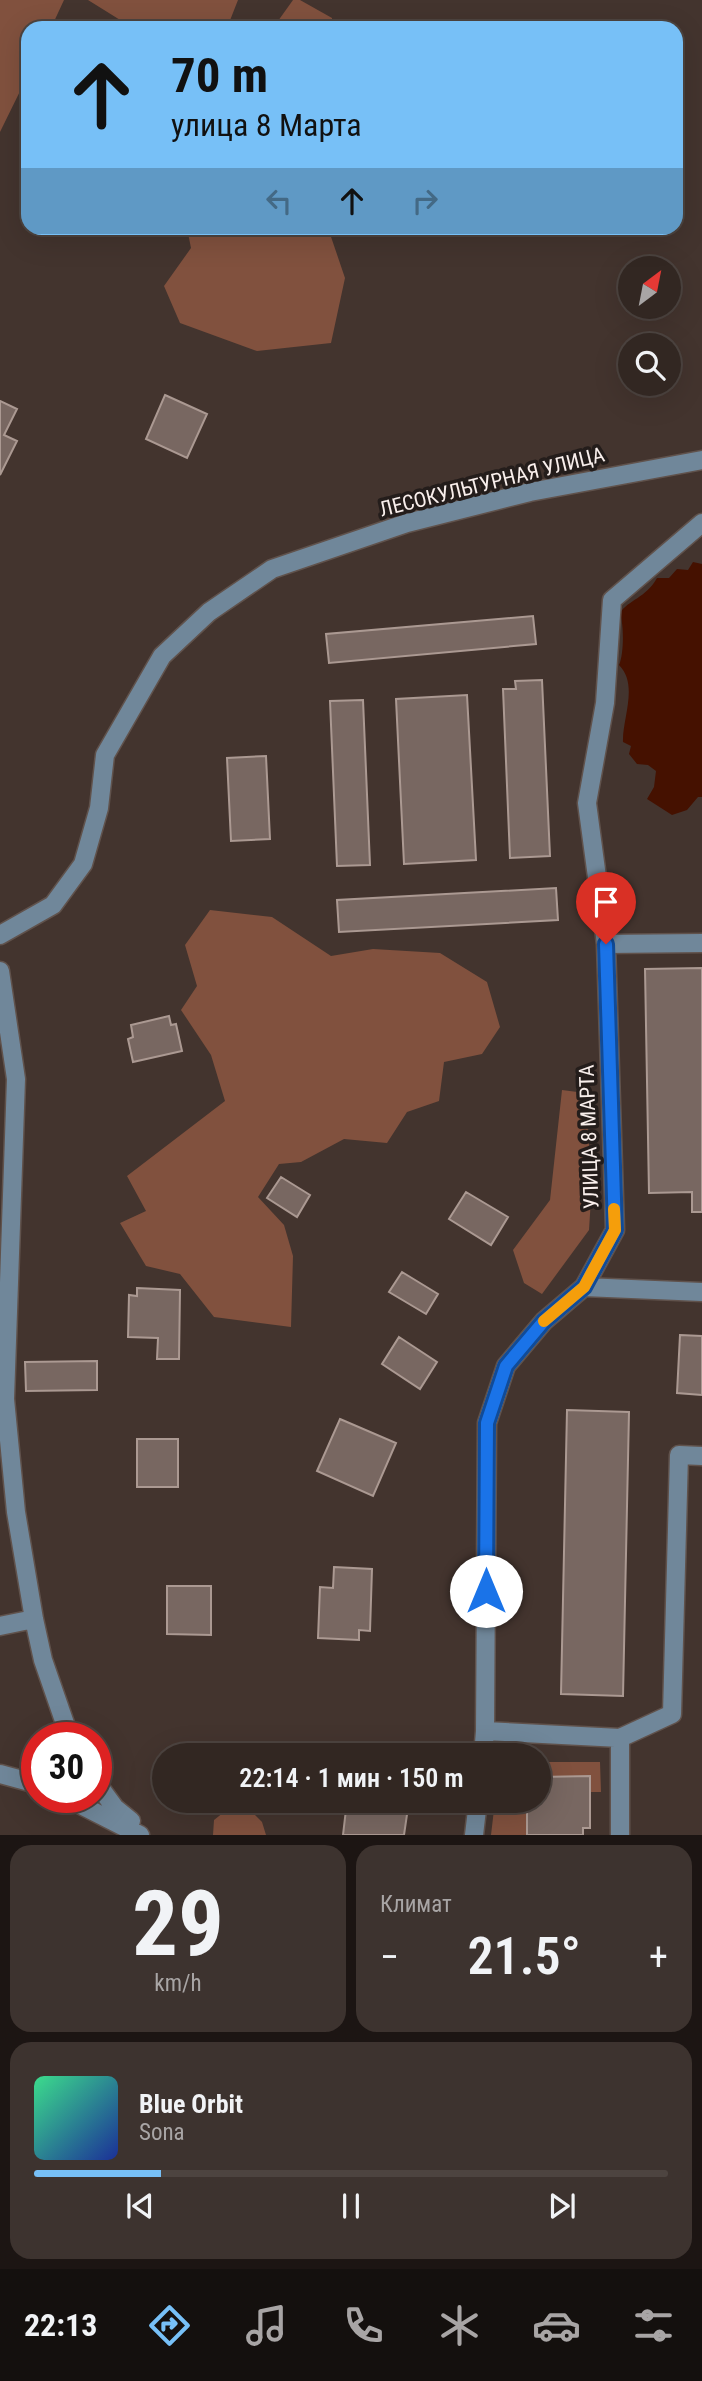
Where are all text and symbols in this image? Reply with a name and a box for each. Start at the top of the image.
text: 70 m [171,47,268,104]
icon: ahead [56,49,147,140]
text: улица 8 Марта [171,106,362,144]
icon: left [260,182,298,220]
icon: ahead [333,182,371,220]
icon: right [406,182,444,220]
north arrow [618,256,681,318]
map controls [618,256,681,396]
button: search [618,333,681,396]
street label: ЛЕСОКУЛЬТУРНАЯ УЛИЦА [377,442,607,522]
pin [576,872,636,944]
icon: arrive [587,883,625,921]
street label: УЛИЦА 8 МАРТА [574,1064,604,1210]
position arrow [449,1554,523,1628]
speed limit sign: 30 [21,1722,112,1813]
text: 22:14 · 1 мин · 150 m [239,1763,464,1793]
text: 29 [132,1871,224,1977]
text: Климат [380,1891,452,1918]
text: 21.5° [467,1926,581,1987]
text: − [380,1935,399,1979]
text: + [649,1935,668,1979]
text: km/h [154,1970,202,1997]
text: Blue Orbit [139,2089,243,2119]
text: Sona [139,2119,185,2146]
icon: previous [121,2187,159,2225]
icon: pause [332,2187,370,2225]
icon: next [543,2187,581,2225]
icon: directions [145,2301,194,2350]
icon: music [242,2301,291,2350]
icon: phone [339,2301,388,2350]
icon: climate [435,2301,484,2350]
icon: car [532,2301,581,2350]
icon: filters [629,2301,678,2350]
text: 22:13 [24,2306,97,2344]

